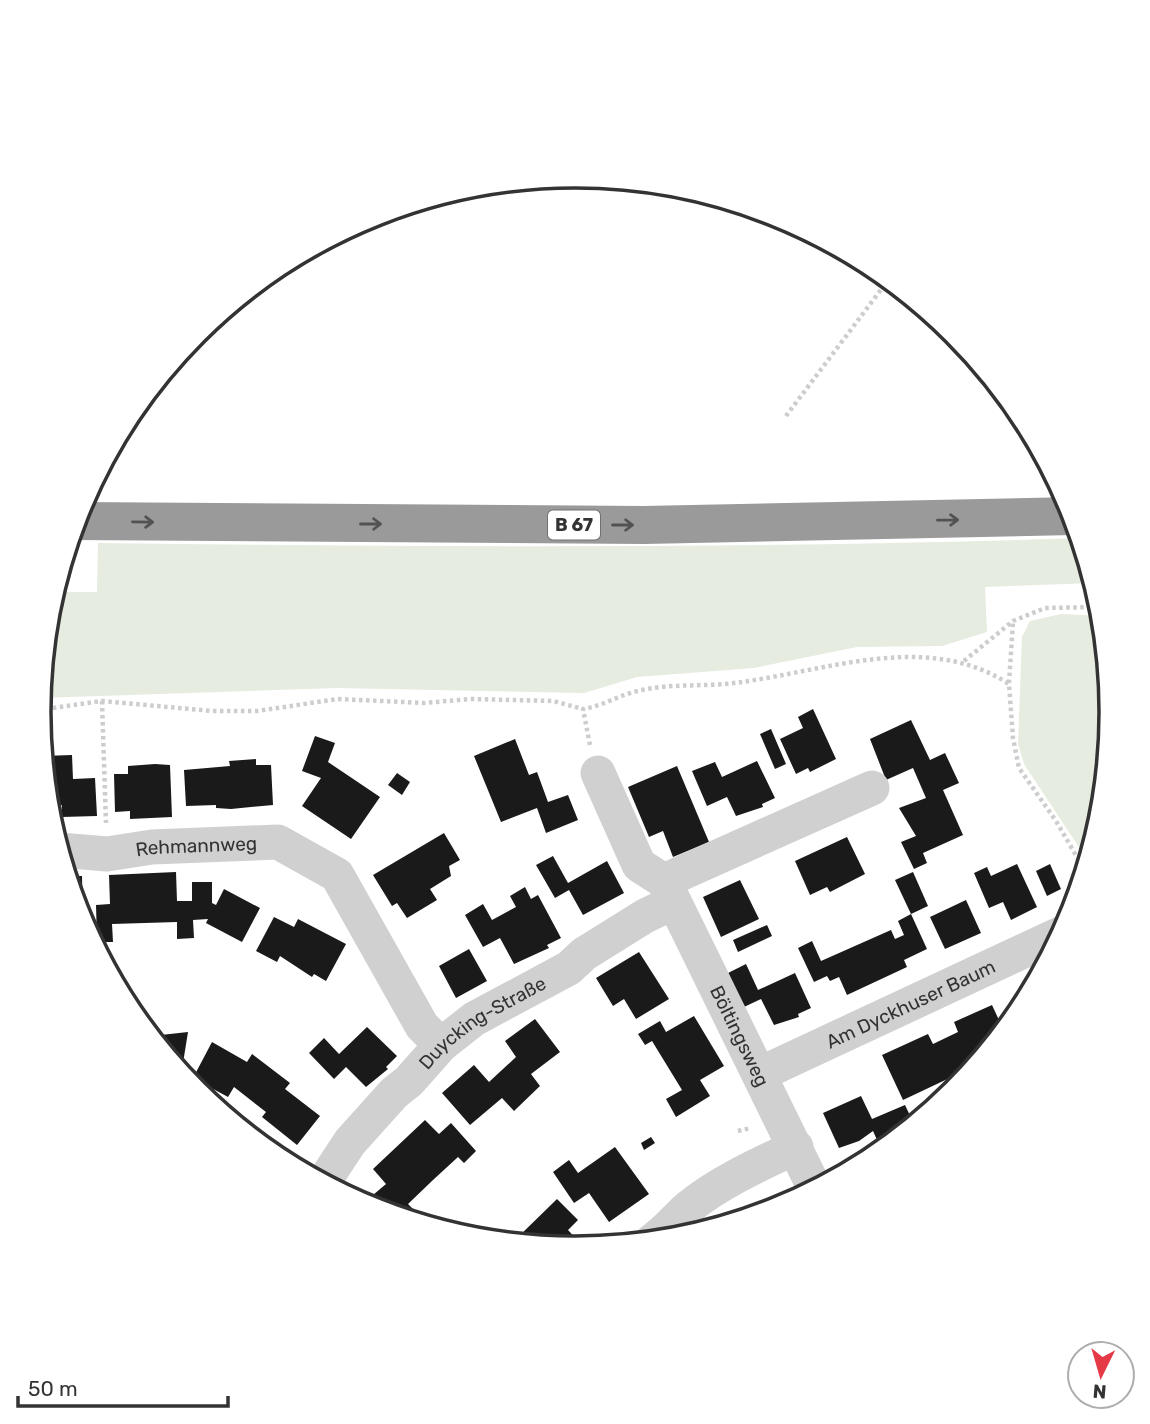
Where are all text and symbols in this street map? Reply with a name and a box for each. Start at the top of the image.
road number: B 67 [548,510,600,540]
one-way arrow [937,513,960,527]
one-way arrow [132,515,155,529]
one-way arrow [359,517,382,531]
one-way arrow [611,518,634,532]
street label: Rehmannweg [134,832,258,861]
street label: Am Dyckhuser Baum [822,955,999,1054]
street label: Duycking-Straße [414,972,550,1074]
street label: Böltingsweg [705,982,774,1090]
north arrow [1066,1340,1136,1410]
scale bar [18,1364,228,1408]
text: 50 m [28,1376,78,1401]
text: N [1092,1379,1107,1403]

